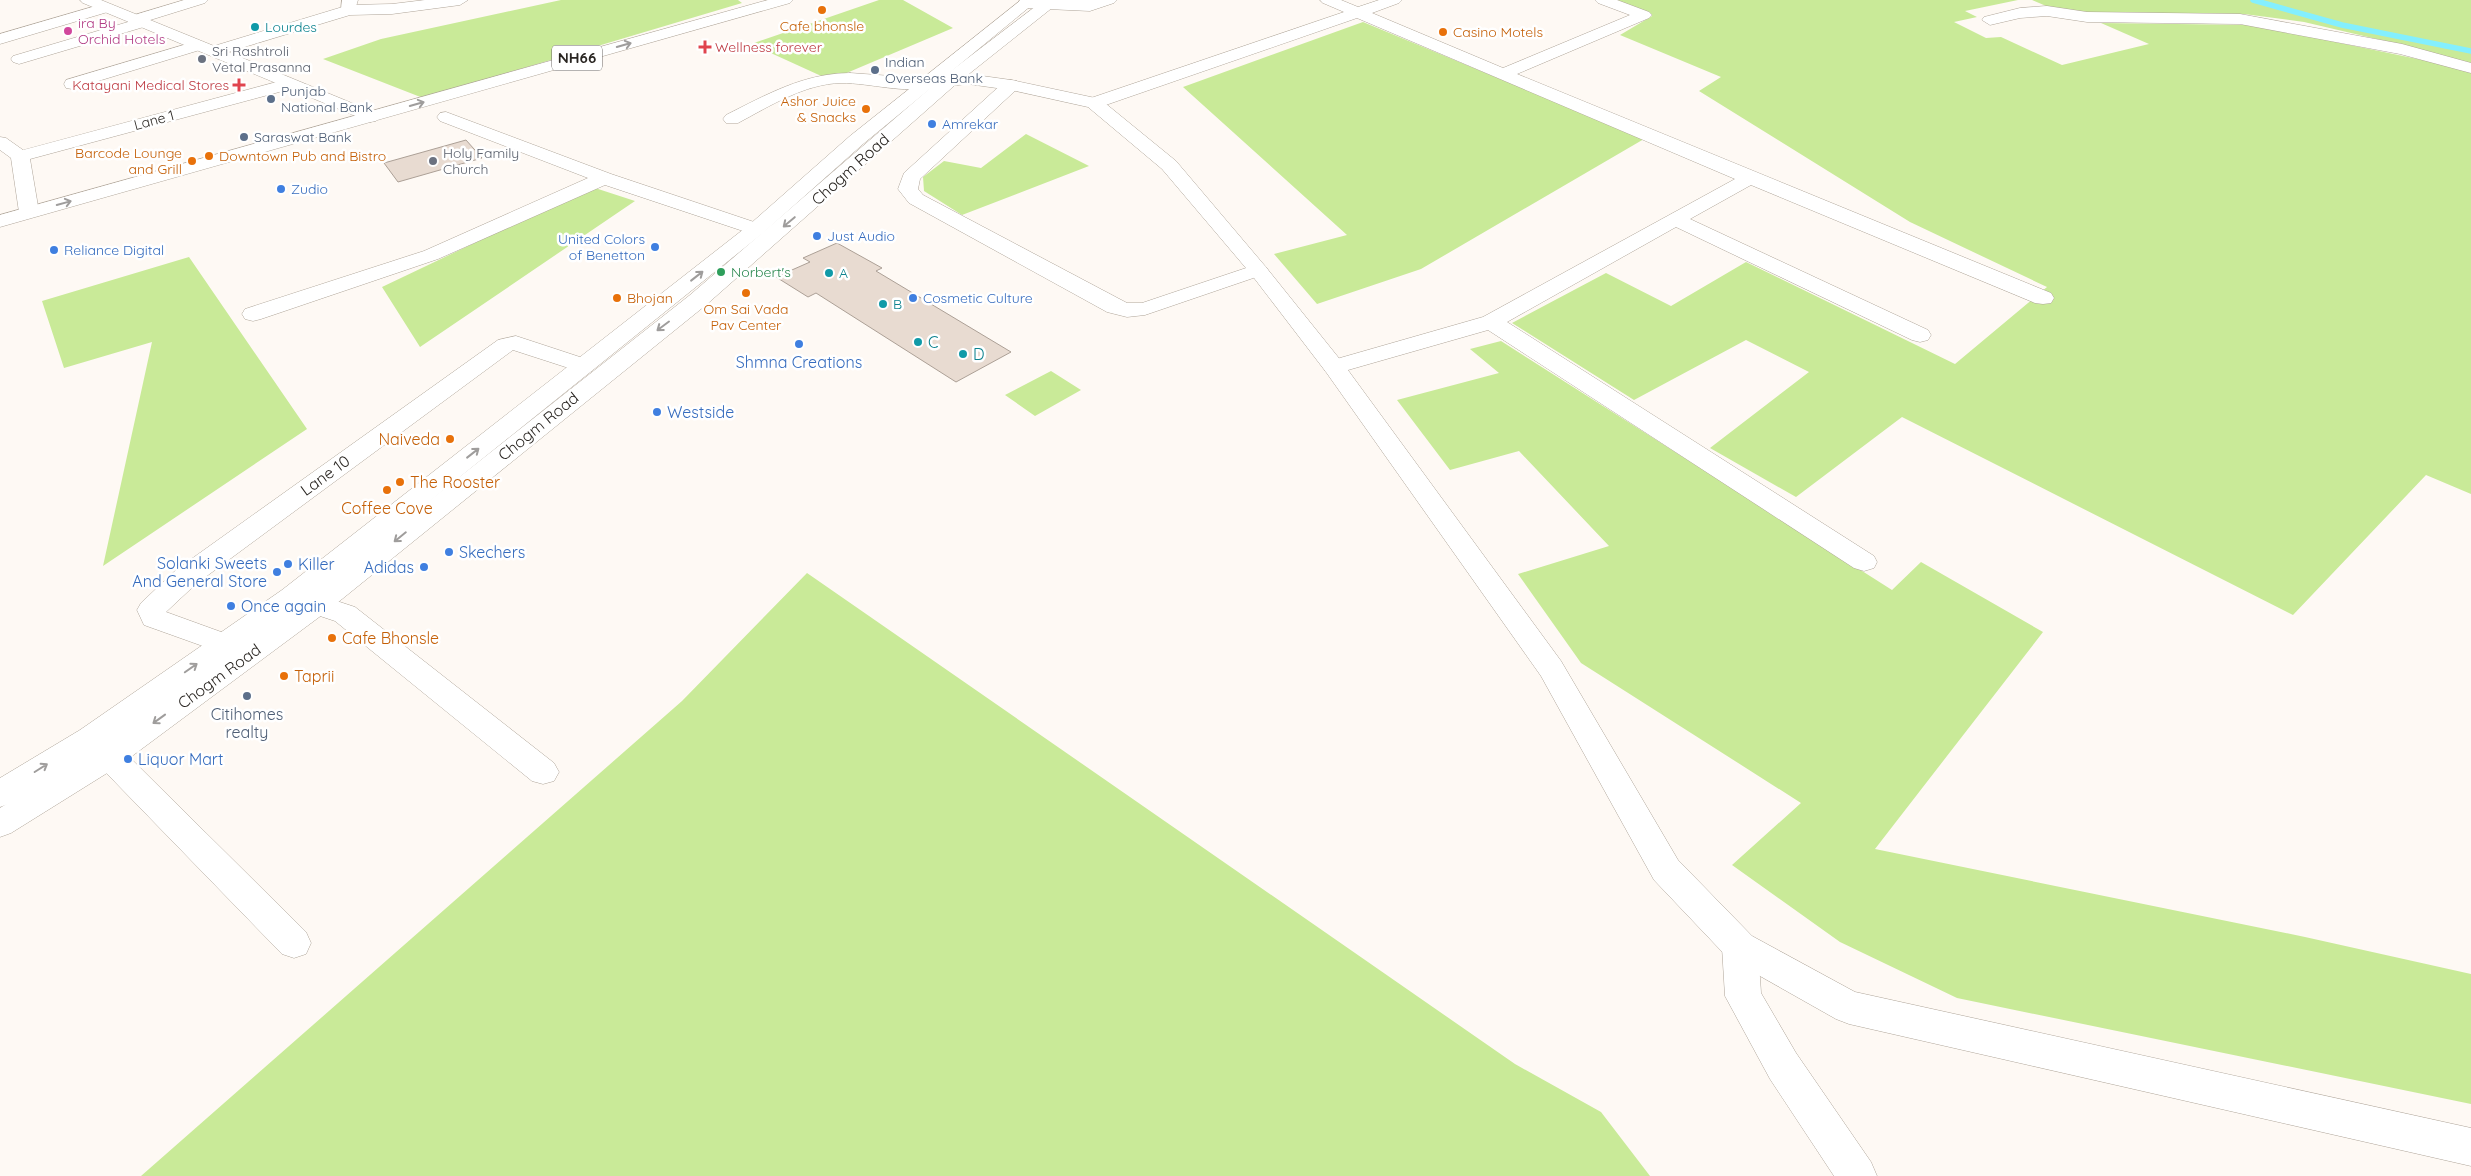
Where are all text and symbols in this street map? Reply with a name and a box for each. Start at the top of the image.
marker: Cafe bhonsle [816,4,828,16]
place label: ira By Orchid Hotels [78,14,165,48]
place label: Cafe bhonsle [780,17,864,35]
place label: Lourdes [265,18,317,36]
marker: Lourdes [249,21,261,33]
place label: Casino Motels [1453,23,1543,41]
marker: ira By Orchid Hotels [62,25,74,37]
marker: Casino Motels [1437,26,1449,38]
place label: Wellness forever [715,38,823,56]
one-way arrow [615,40,631,50]
marker: Wellness forever [699,41,711,53]
place label: Sri Rashtroli Vetal Prasanna [212,42,311,76]
road number: NH66 [552,46,602,70]
marker: Sri Rashtroli Vetal Prasanna [196,53,208,65]
place label: Indian Overseas Bank [885,53,983,87]
marker: Indian Overseas Bank [869,64,881,76]
place label: Katayani Medical Stores [72,76,229,94]
marker: Katayani Medical Stores [233,79,245,91]
place label: Punjab National Bank [281,82,373,116]
place label: Ashor Juice & Snacks [781,92,856,126]
marker: Punjab National Bank [265,93,277,105]
one-way arrow [408,98,424,108]
marker: Ashor Juice & Snacks [860,103,872,115]
street label: Lane 1 [132,106,176,134]
place label: Amrekar [942,115,999,133]
marker: Amrekar [926,118,938,130]
place label: Saraswat Bank [254,128,351,146]
street label: Chogm Road [807,129,893,209]
marker: Saraswat Bank [238,131,250,143]
place label: Barcode Lounge and Grill [75,144,182,178]
place label: Holy Family Church [443,144,519,178]
place label: Downtown Pub and Bistro [219,147,386,165]
marker: Downtown Pub and Bistro [203,150,215,162]
marker: Barcode Lounge and Grill [186,155,198,167]
marker: Holy Family Church [427,155,439,167]
place label: Zudio [291,180,328,198]
marker: Zudio [275,183,287,195]
one-way arrow [55,197,71,207]
one-way arrow [782,217,795,228]
place label: Just Audio [827,227,895,245]
place label: United Colors of Benetton [558,230,645,264]
marker: Just Audio [811,230,823,242]
place label: Reliance Digital [64,241,164,259]
marker: United Colors of Benetton [649,241,661,253]
marker: Reliance Digital [48,244,60,256]
place label: Norbert's [731,263,791,281]
place label: A [839,264,848,282]
marker: Norbert's [715,266,727,278]
marker: A [823,267,835,279]
one-way arrow [690,271,703,282]
marker: Om Sai Vada Pav Center [740,287,752,299]
place label: Bhojan [627,289,673,307]
place label: Cosmetic Culture [923,289,1033,307]
marker: Bhojan [611,292,623,304]
marker: Cosmetic Culture [907,292,919,304]
place label: B [893,295,902,313]
marker: B [877,298,889,310]
place label: Om Sai Vada Pav Center [703,300,789,334]
one-way arrow [656,321,670,331]
place label: C [928,332,938,352]
marker: C [912,336,924,348]
marker: Shmna Creations [793,338,805,350]
place label: D [973,344,985,364]
marker: D [957,348,969,360]
place label: Shmna Creations [736,352,862,372]
street label: Chogm Road [494,387,582,465]
place label: Westside [667,402,734,422]
marker: Westside [651,406,663,418]
place label: Naiveda [378,429,440,449]
marker: Naiveda [444,433,456,445]
one-way arrow [466,448,479,459]
street label: Lane 10 [296,450,354,500]
place label: The Rooster [410,472,500,492]
marker: The Rooster [394,476,406,488]
marker: Coffee Cove [381,484,393,496]
place label: Coffee Cove [341,498,433,518]
one-way arrow [394,532,407,543]
place label: Skechers [459,542,525,562]
marker: Skechers [443,546,455,558]
place label: Solanki Sweets And General Store [132,553,267,591]
place label: Killer [298,554,335,574]
place label: Adidas [364,557,414,577]
marker: Killer [282,558,294,570]
marker: Adidas [418,561,430,573]
marker: Solanki Sweets And General Store [271,566,283,578]
place label: Once again [241,596,326,616]
marker: Once again [225,600,237,612]
place label: Cafe Bhonsle [342,628,439,648]
marker: Cafe Bhonsle [326,632,338,644]
street label: Chogm Road [174,639,264,713]
one-way arrow [183,663,197,673]
place label: Taprii [294,666,334,686]
marker: Taprii [278,670,290,682]
marker: Citihomes realty [241,690,253,702]
place label: Citihomes realty [211,704,283,742]
one-way arrow [152,714,166,724]
place label: Liquor Mart [138,749,223,769]
marker: Liquor Mart [122,753,134,765]
one-way arrow [34,763,48,773]

